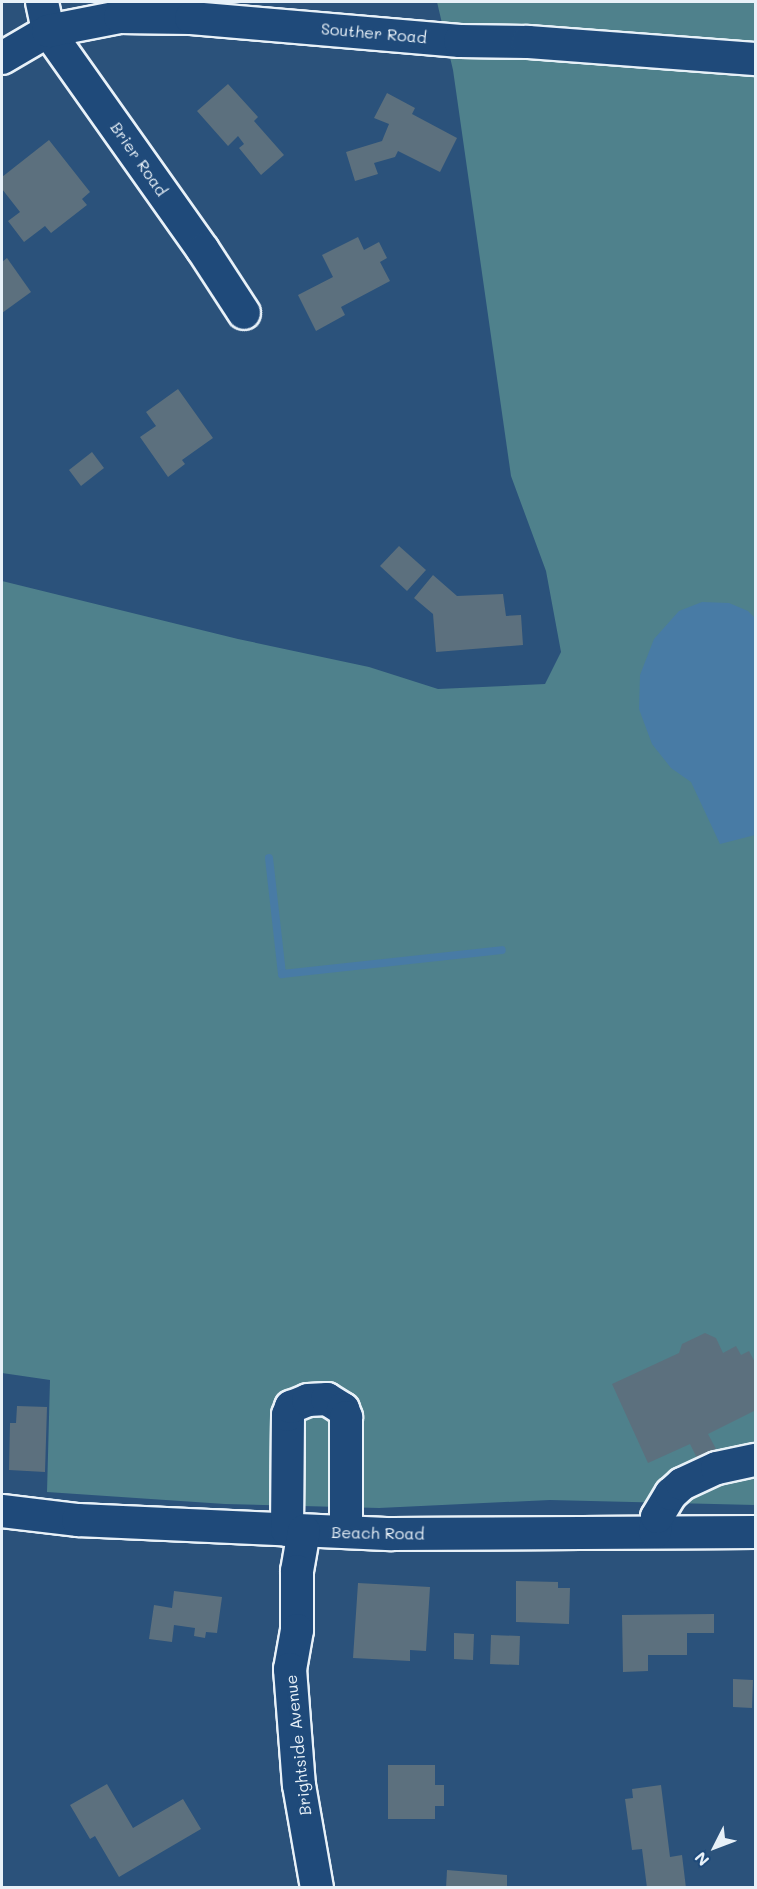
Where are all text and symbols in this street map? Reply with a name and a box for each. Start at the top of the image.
street label: Souther Road [320,19,428,47]
street label: Brier Road [107,118,171,200]
street label: Beach Road [331,1523,425,1543]
street label: Brightside Avenue [281,1674,315,1816]
north arrow [685,1817,745,1877]
text: N [689,1848,713,1871]

